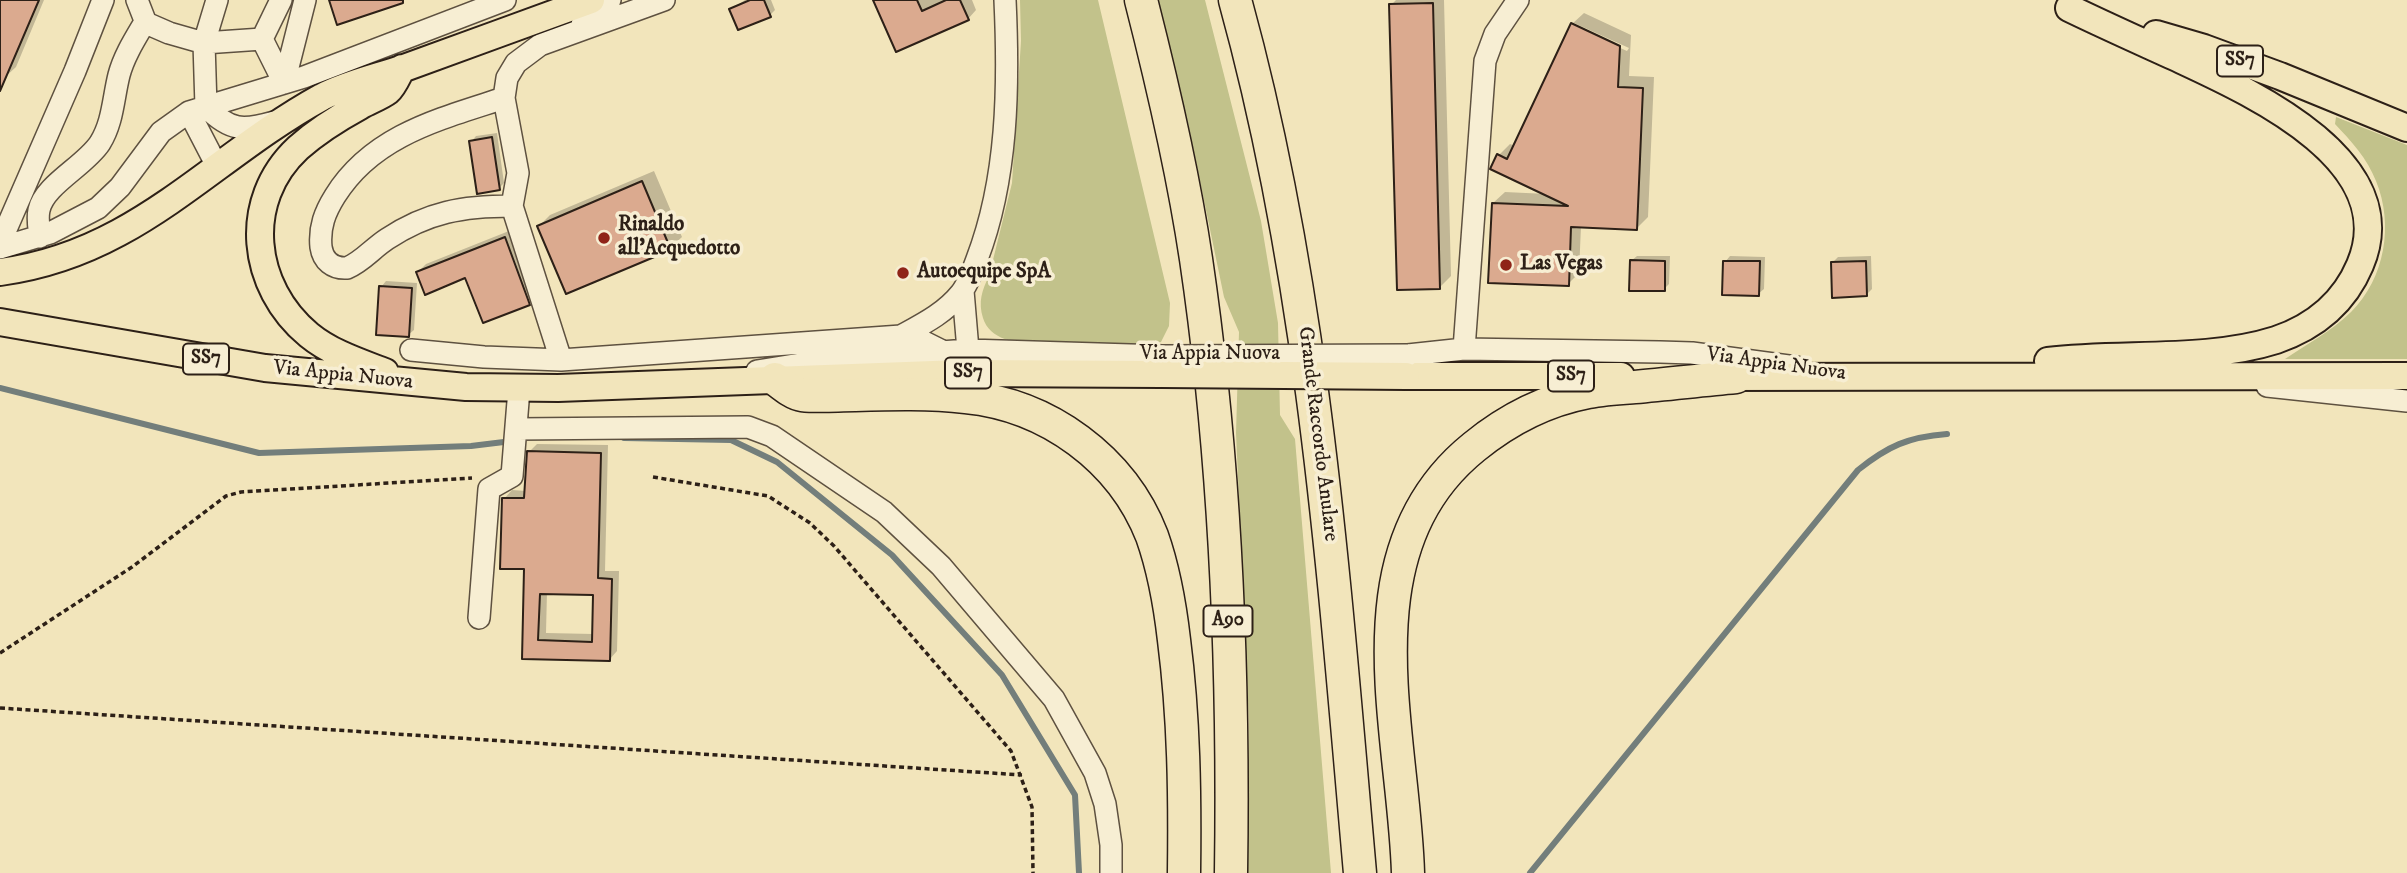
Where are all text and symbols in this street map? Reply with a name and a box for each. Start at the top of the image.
road number: SS7 [2217,45,2263,76]
place label: Rinaldo all'Acquedotto [618,213,740,263]
marker: Rinaldo all'Acquedotto [596,230,612,246]
place label: Las Vegas [1520,252,1603,278]
marker: Las Vegas [1498,257,1514,273]
place label: Autoequipe SpA [917,260,1051,286]
marker: Autoequipe SpA [895,265,911,281]
street label: Grande Raccordo Anulare [1291,325,1343,543]
street label: Via Appia Nuova [1140,342,1280,368]
street label: Via Appia Nuova [1705,343,1847,387]
road number: SS7 [183,344,229,374]
street label: Via Appia Nuova [272,356,414,396]
road number: SS7 [945,358,991,388]
road number: SS7 [1548,360,1594,392]
road number: A90 [1204,606,1252,636]

